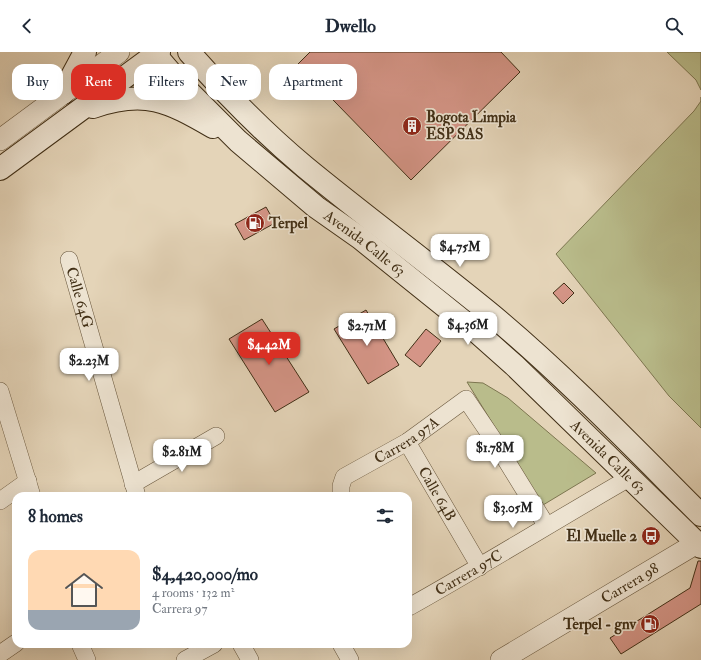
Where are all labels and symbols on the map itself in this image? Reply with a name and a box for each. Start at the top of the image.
place label: Bogota Limpia ESP SAS [426,108,517,144]
building icon: Bogota Limpia ESP SAS [401,115,423,137]
street label: Avenida Calle 63 [319,206,409,281]
fuel station icon: Terpel [244,212,266,234]
place label: Terpel [268,214,308,234]
pin: $4.75M [427,234,493,268]
street label: Calle 64G [62,265,97,331]
pin: $4.36M [435,312,501,346]
pin: $2.71M [334,313,400,347]
pin: $4.42M [236,332,302,366]
pin: $2.23M [56,348,122,382]
street label: Carrera 97A [371,413,443,468]
street label: Avenida Calle 63 [565,415,649,498]
pin: $1.78M [462,435,528,469]
pin: $2.81M [149,439,215,473]
street label: Calle 64B [414,463,460,525]
pin: $3.05M [480,495,546,529]
bus stop icon: El Muelle 2 [640,525,662,547]
place label: El Muelle 2 [566,527,637,546]
street label: Carrera 97C [432,546,506,600]
street label: Carrera 98 [598,559,662,608]
fuel station icon: Terpel - gnv [639,613,661,635]
place label: Terpel - gnv [562,615,637,635]

